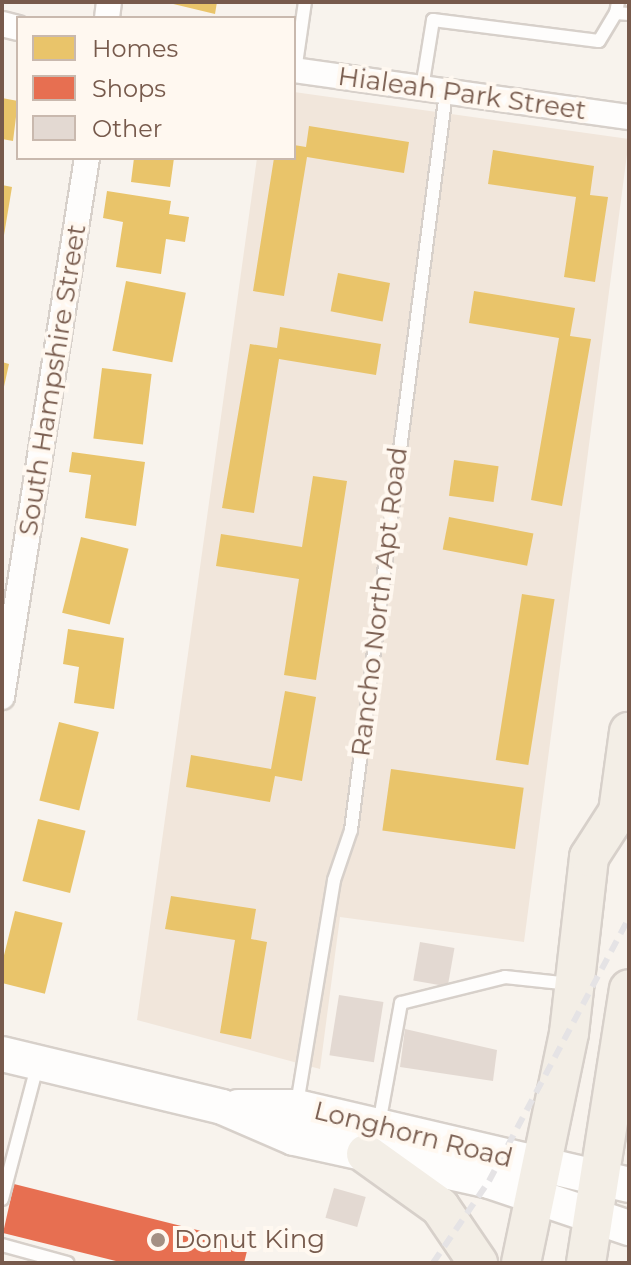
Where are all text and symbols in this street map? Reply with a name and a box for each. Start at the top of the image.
legend [16,16,296,160]
text: Homes [92,34,178,63]
street label: Hialeah Park Street [336,61,588,127]
text: Shops [92,74,166,103]
text: Other [92,114,162,143]
street label: South Hampshire Street [13,222,93,538]
street label: Rancho North Apt Road [346,445,414,759]
street label: Longhorn Road [311,1095,515,1175]
place label: Donut King [174,1224,325,1256]
marker: Donut King [149,1231,167,1249]

